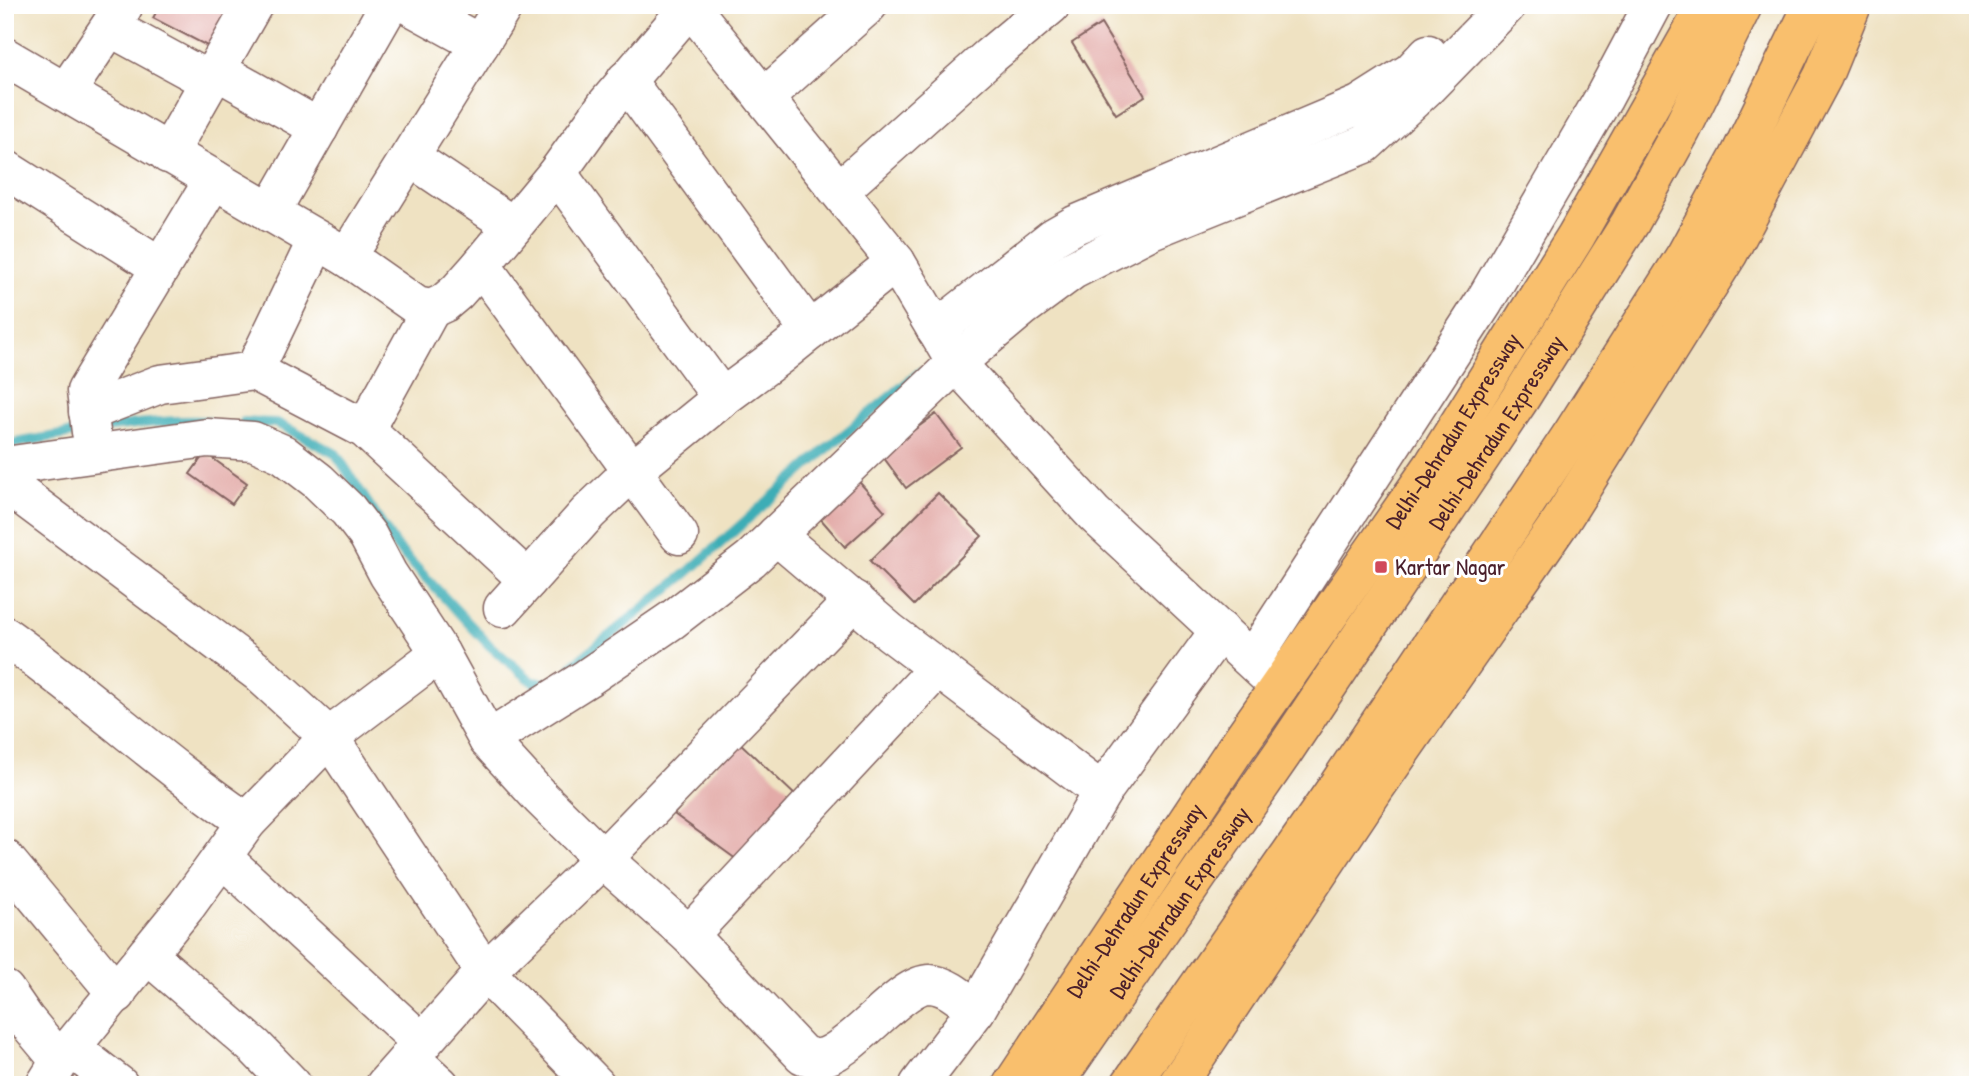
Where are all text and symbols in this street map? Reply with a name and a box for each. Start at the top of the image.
street label: Delhi–Dehradun Expressway [1378,326,1527,535]
street label: Delhi-Dehradun Expressway [1420,328,1571,536]
place label: Kartar Nagar [1395,551,1505,582]
marker: Kartar Nagar [1373,559,1389,575]
street label: Delhi–Dehradun Expressway [1059,796,1211,1003]
street label: Delhi-Dehradun Expressway [1101,800,1256,1004]

